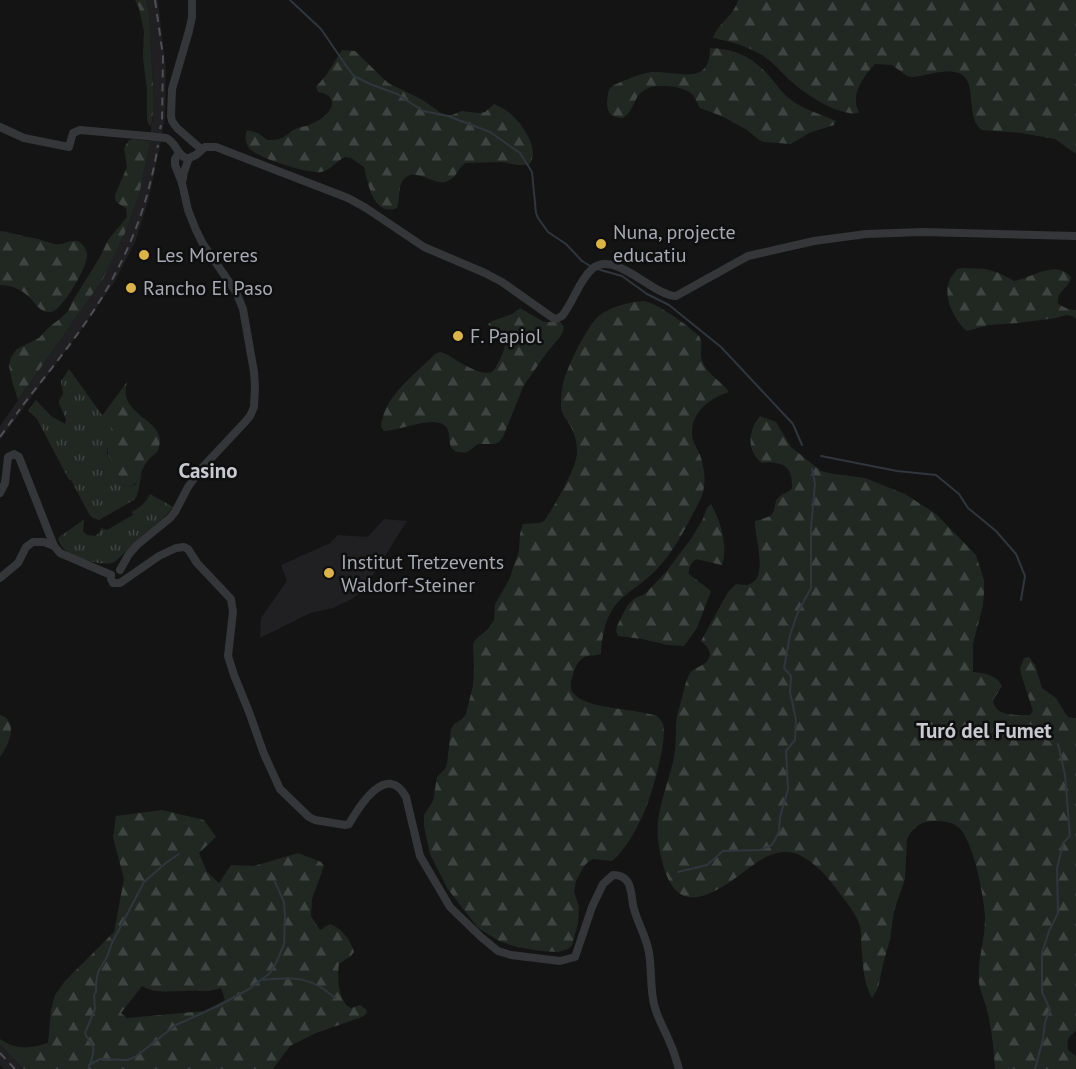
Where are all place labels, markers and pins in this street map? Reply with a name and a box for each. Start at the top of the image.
place label: Nuna, projecte educatiu [613,219,736,268]
marker: Nuna, projecte educatiu [594,237,608,251]
place label: Les Moreres [156,242,258,268]
marker: Les Moreres [137,248,151,262]
place label: Rancho El Paso [143,275,273,301]
marker: Rancho El Paso [124,281,138,295]
place label: F. Papiol [470,323,542,349]
marker: F. Papiol [451,329,465,343]
place label: Institut Tretzevents Waldorf-Steiner [341,549,504,598]
marker: Institut Tretzevents Waldorf-Steiner [322,566,336,580]

